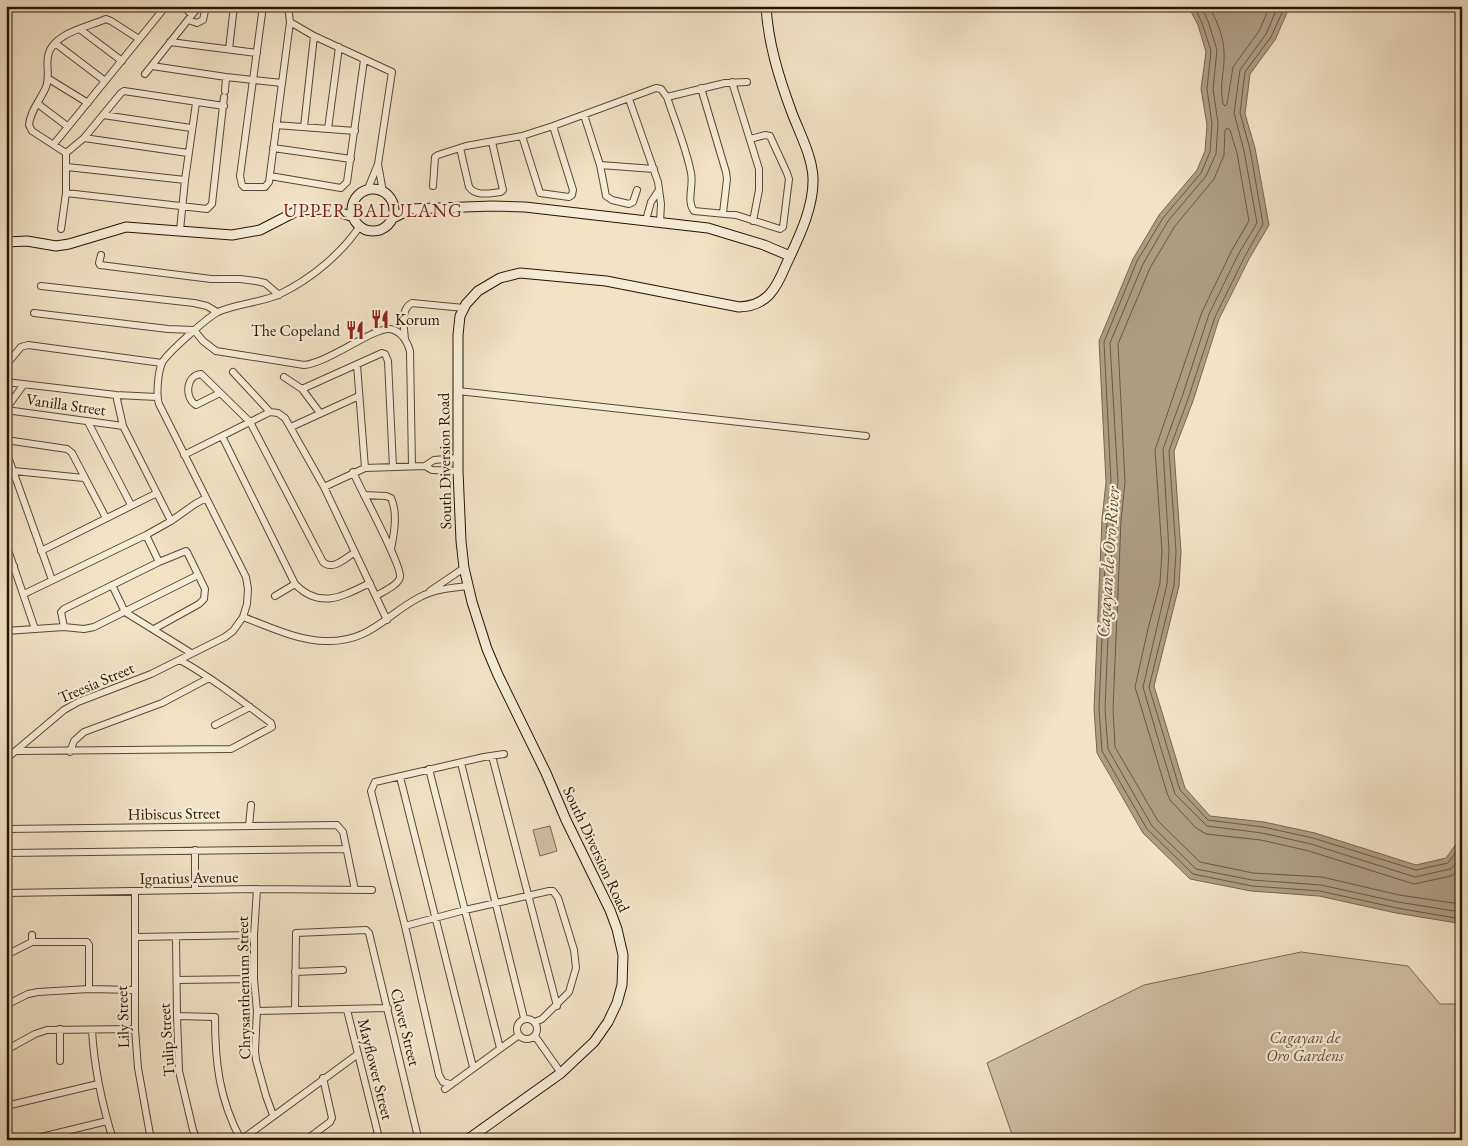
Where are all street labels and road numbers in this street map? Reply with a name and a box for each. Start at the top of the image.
street label: Vanilla Street [25,389,107,420]
street label: South Diversion Road [433,392,456,529]
street label: Treesia Street [55,657,137,708]
street label: South Diversion Road [558,783,635,916]
street label: Hibiscus Street [127,802,221,825]
street label: Ignatius Avenue [139,866,239,889]
street label: Chrysanthemum Street [232,916,255,1060]
street label: Lily Street [111,985,134,1049]
street label: Clover Street [386,986,425,1068]
street label: Tulip Street [153,1003,180,1077]
street label: Mayflower Street [353,1016,398,1122]

